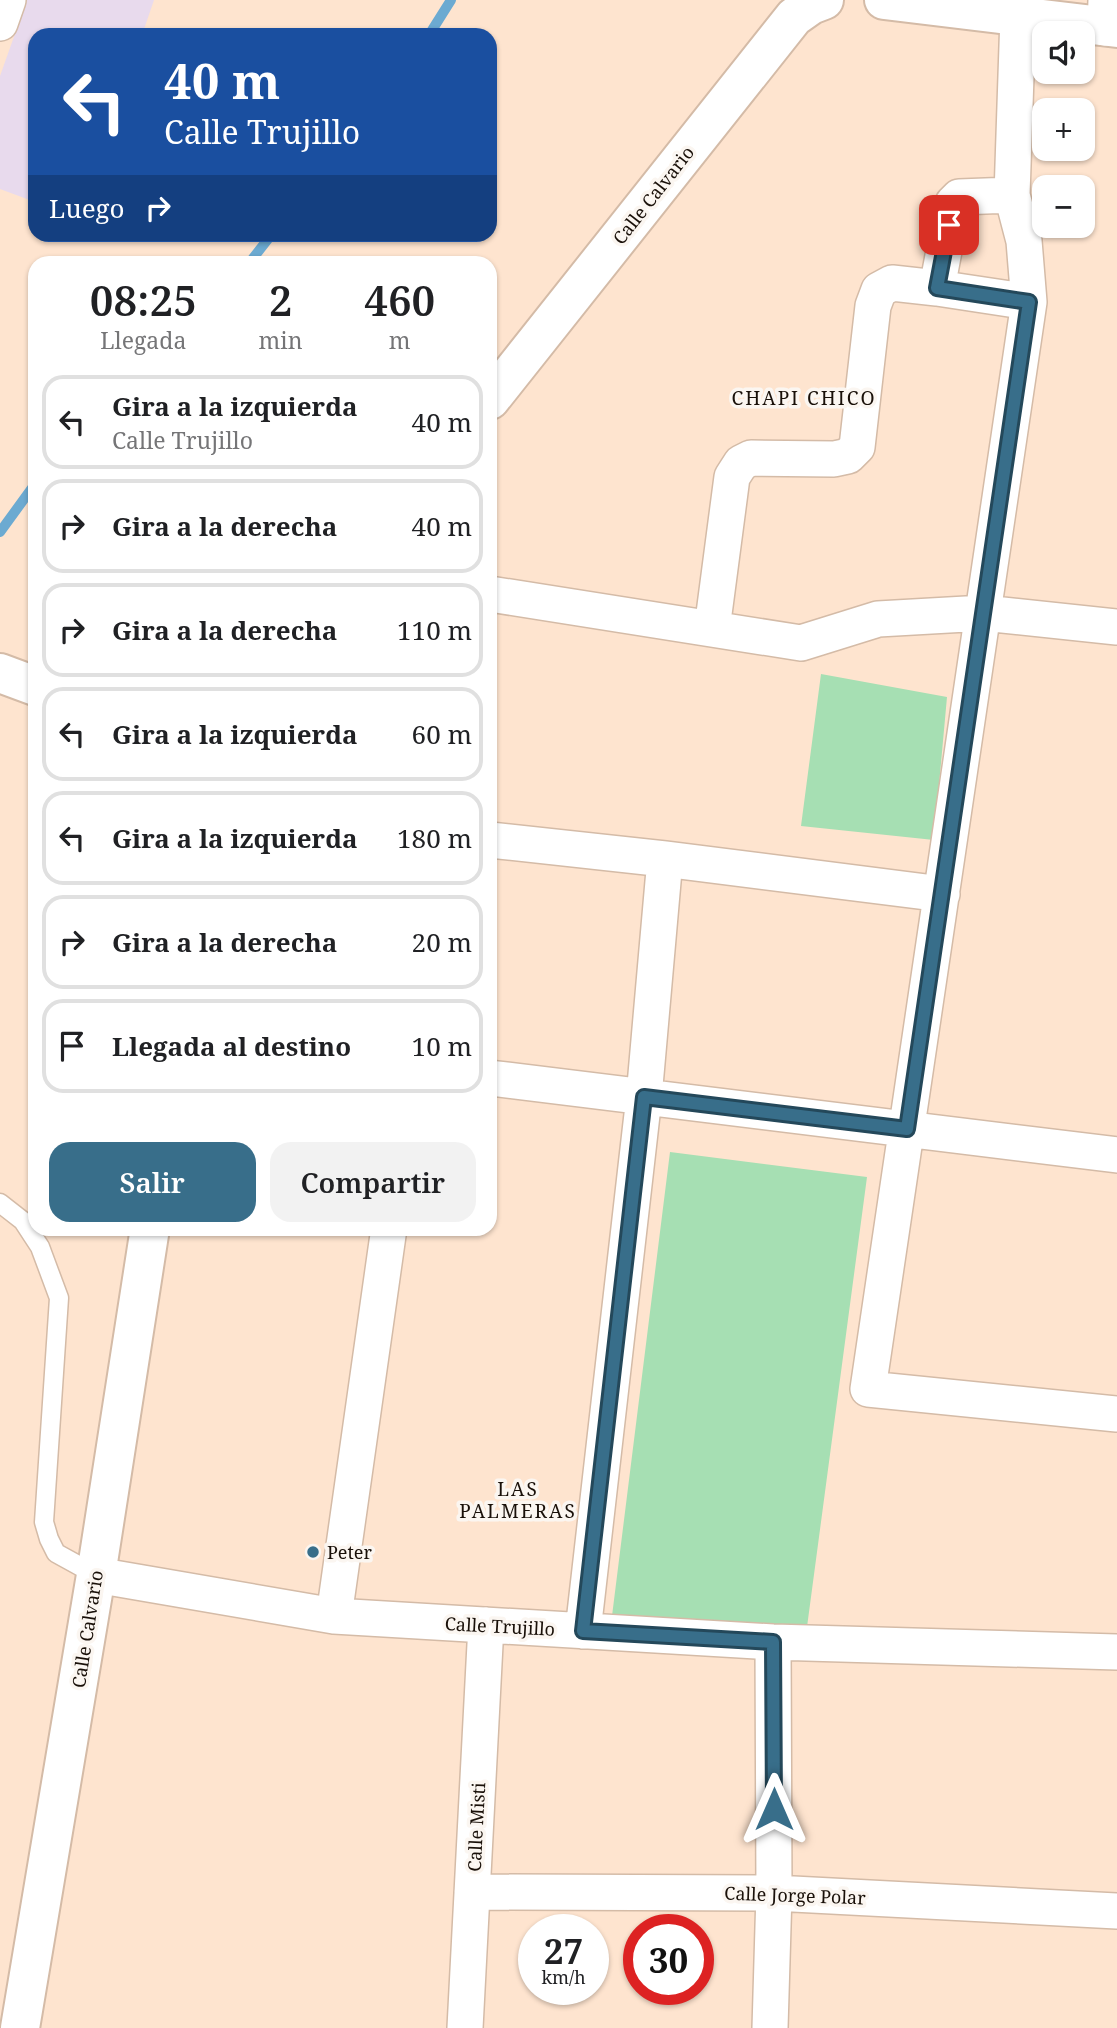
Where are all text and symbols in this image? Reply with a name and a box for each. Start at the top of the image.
map controls [1032,21,1095,238]
button: sound [1032,21,1095,84]
text: 40 m [164,47,280,113]
icon: left [49,56,140,147]
button: + [1032,98,1095,161]
text: Calle Trujillo [164,110,360,153]
street label: Calle Calvario [607,141,699,249]
button: − [1032,175,1095,238]
icon: right [139,189,177,227]
text: Luego [49,190,125,226]
pin [919,195,979,255]
icon: arrive [930,206,968,244]
text: 08:25 [90,271,197,328]
text: 2 [269,271,292,328]
text: 460 [364,271,435,328]
text: Llegada [100,324,186,356]
text: min [259,324,303,356]
text: m [389,324,411,356]
district label: CHAPI CHICO [732,385,877,411]
text: Gira a la izquierda [112,388,358,424]
icon: left [53,403,91,441]
text: 40 m [412,404,472,440]
text: Calle Trujillo [112,424,253,456]
icon: right [53,507,91,545]
text: Gira a la derecha [112,508,337,544]
text: 40 m [412,508,472,544]
icon: right [53,611,91,649]
text: Gira a la derecha [112,612,337,648]
text: 110 m [397,612,472,648]
icon: left [53,715,91,753]
text: Gira a la izquierda [112,716,358,752]
text: 60 m [412,716,472,752]
icon: left [53,819,91,857]
text: Gira a la izquierda [112,820,358,856]
text: 180 m [397,820,472,856]
icon: right [53,923,91,961]
text: Gira a la derecha [112,924,337,960]
text: 20 m [412,924,472,960]
icon: arrive [53,1027,91,1065]
text: Llegada al destino [112,1028,351,1064]
text: 10 m [412,1028,472,1064]
button: Salir [49,1142,256,1222]
button: Compartir [270,1142,476,1222]
district label: LAS PALMERAS [459,1476,577,1524]
place label: Peter [327,1540,372,1564]
marker: Peter [305,1544,321,1560]
street label: Calle Calvario [66,1569,108,1689]
street label: Calle Trujillo [444,1611,556,1641]
position arrow [737,1772,811,1846]
street label: Calle Misti [462,1781,490,1872]
street label: Calle Jorge Polar [724,1881,867,1909]
speed limit sign: 30 [623,1914,714,2005]
text: 27 [544,1927,583,1974]
text: km/h [541,1965,586,1989]

